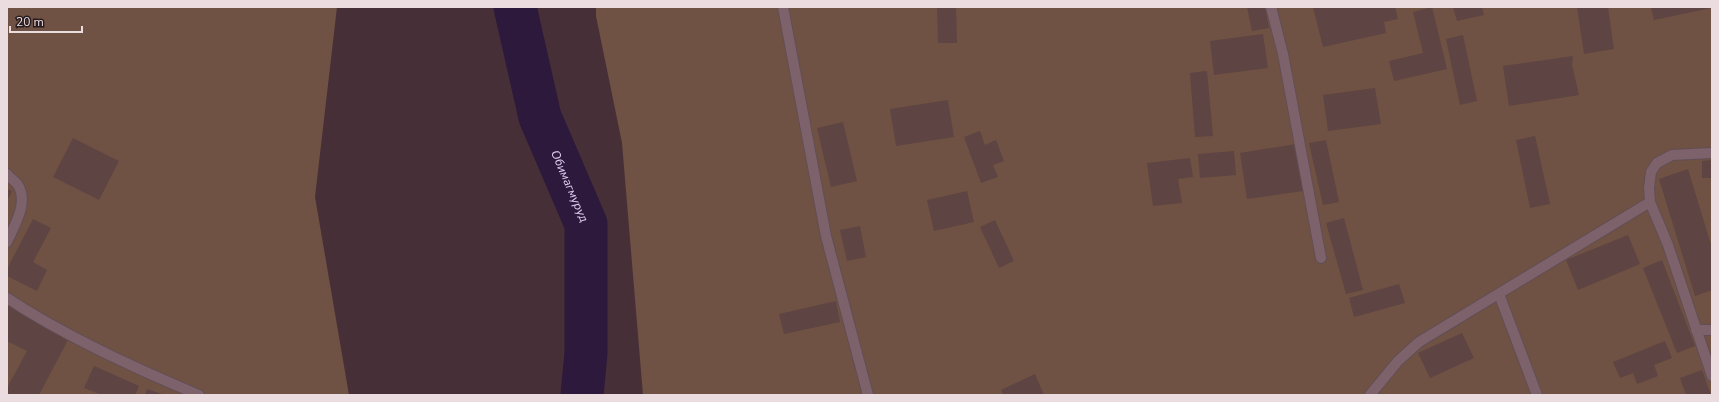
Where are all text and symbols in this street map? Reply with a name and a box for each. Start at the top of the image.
scale bar [10,8,82,34]
text: 20 m [16,14,44,30]
water label: Обимагмуруд [547,147,592,225]

